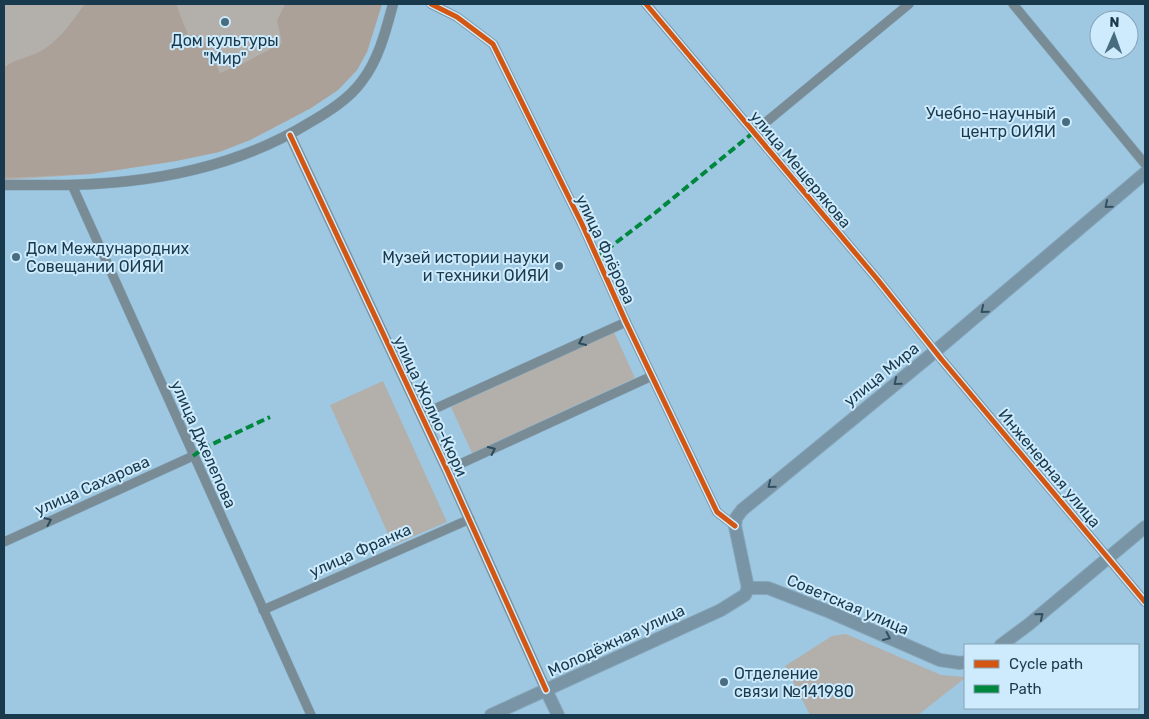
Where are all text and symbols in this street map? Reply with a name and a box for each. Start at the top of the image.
north arrow [1089,10,1139,60]
text: N [1109,14,1120,31]
marker: Дом культуры "Мир" [219,16,231,28]
place label: Дом культуры "Мир" [171,31,279,68]
place label: Учебно-научный центр ОИЯИ [926,104,1056,141]
street label: улица Мещерякова [746,107,855,232]
marker: Учебно-научный центр ОИЯИ [1060,116,1072,128]
street label: улица Флёрова [572,192,639,307]
one-way arrow [1105,199,1114,207]
place label: Дом Международних Совещании ОИЯИ [26,239,190,276]
place label: Музей истории науки и техники ОИЯИ [382,248,549,285]
marker: Дом Международних Совещании ОИЯИ [10,251,22,263]
marker: Музей истории науки и техники ОИЯИ [553,260,565,272]
one-way arrow [981,304,990,312]
street label: улица Жолио-Кюри [390,333,471,480]
one-way arrow [578,336,587,347]
street label: улица Мира [840,338,923,410]
one-way arrow [894,376,903,384]
street label: улица Джелепова [167,377,240,511]
street label: Инженерная улица [995,405,1105,531]
one-way arrow [487,445,496,456]
street label: улица Сахарова [32,452,152,519]
one-way arrow [768,479,777,488]
one-way arrow [43,517,52,528]
street label: улица Франка [306,520,414,581]
street label: Советская улица [784,570,912,639]
street label: Молодёжная улица [545,600,688,681]
one-way arrow [1034,613,1043,621]
one-way arrow [882,630,891,641]
legend [964,644,1139,709]
text: Cycle path [1009,655,1083,673]
place label: Отделение связи №141980 [734,664,854,701]
marker: Отделение связи №141980 [718,676,730,688]
text: Path [1009,680,1042,698]

